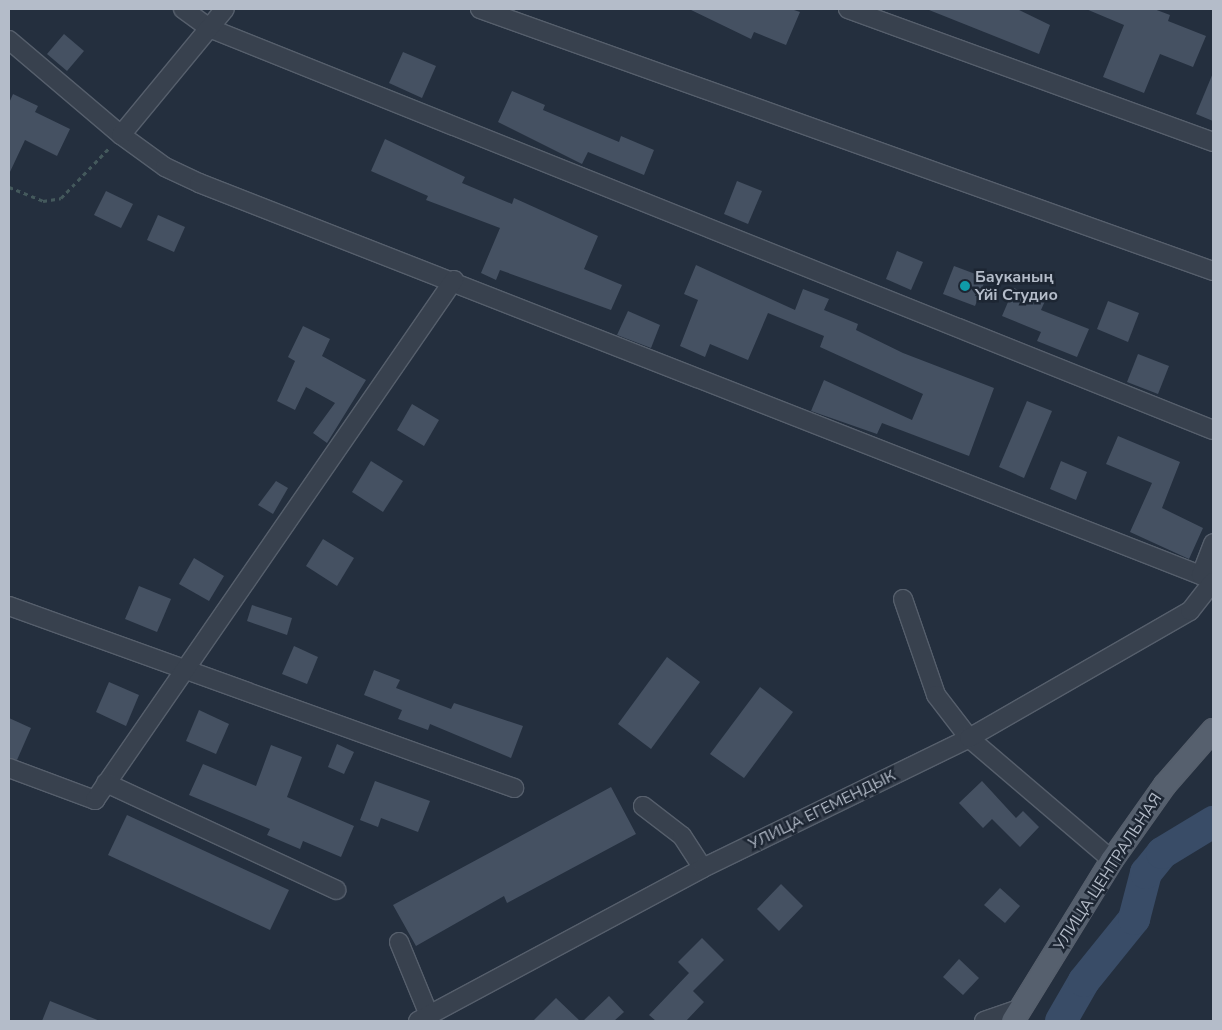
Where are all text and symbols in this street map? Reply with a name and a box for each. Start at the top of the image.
place label: Бауканың Үйі Студио [975,267,1058,305]
marker: Бауканың Үйі Студио [959,280,971,292]
street label: УЛИЦА ЕГЕМЕНДЫК [745,766,899,854]
street label: УЛИЦА ЦЕНТРАЛЬНАЯ [1050,790,1166,954]

